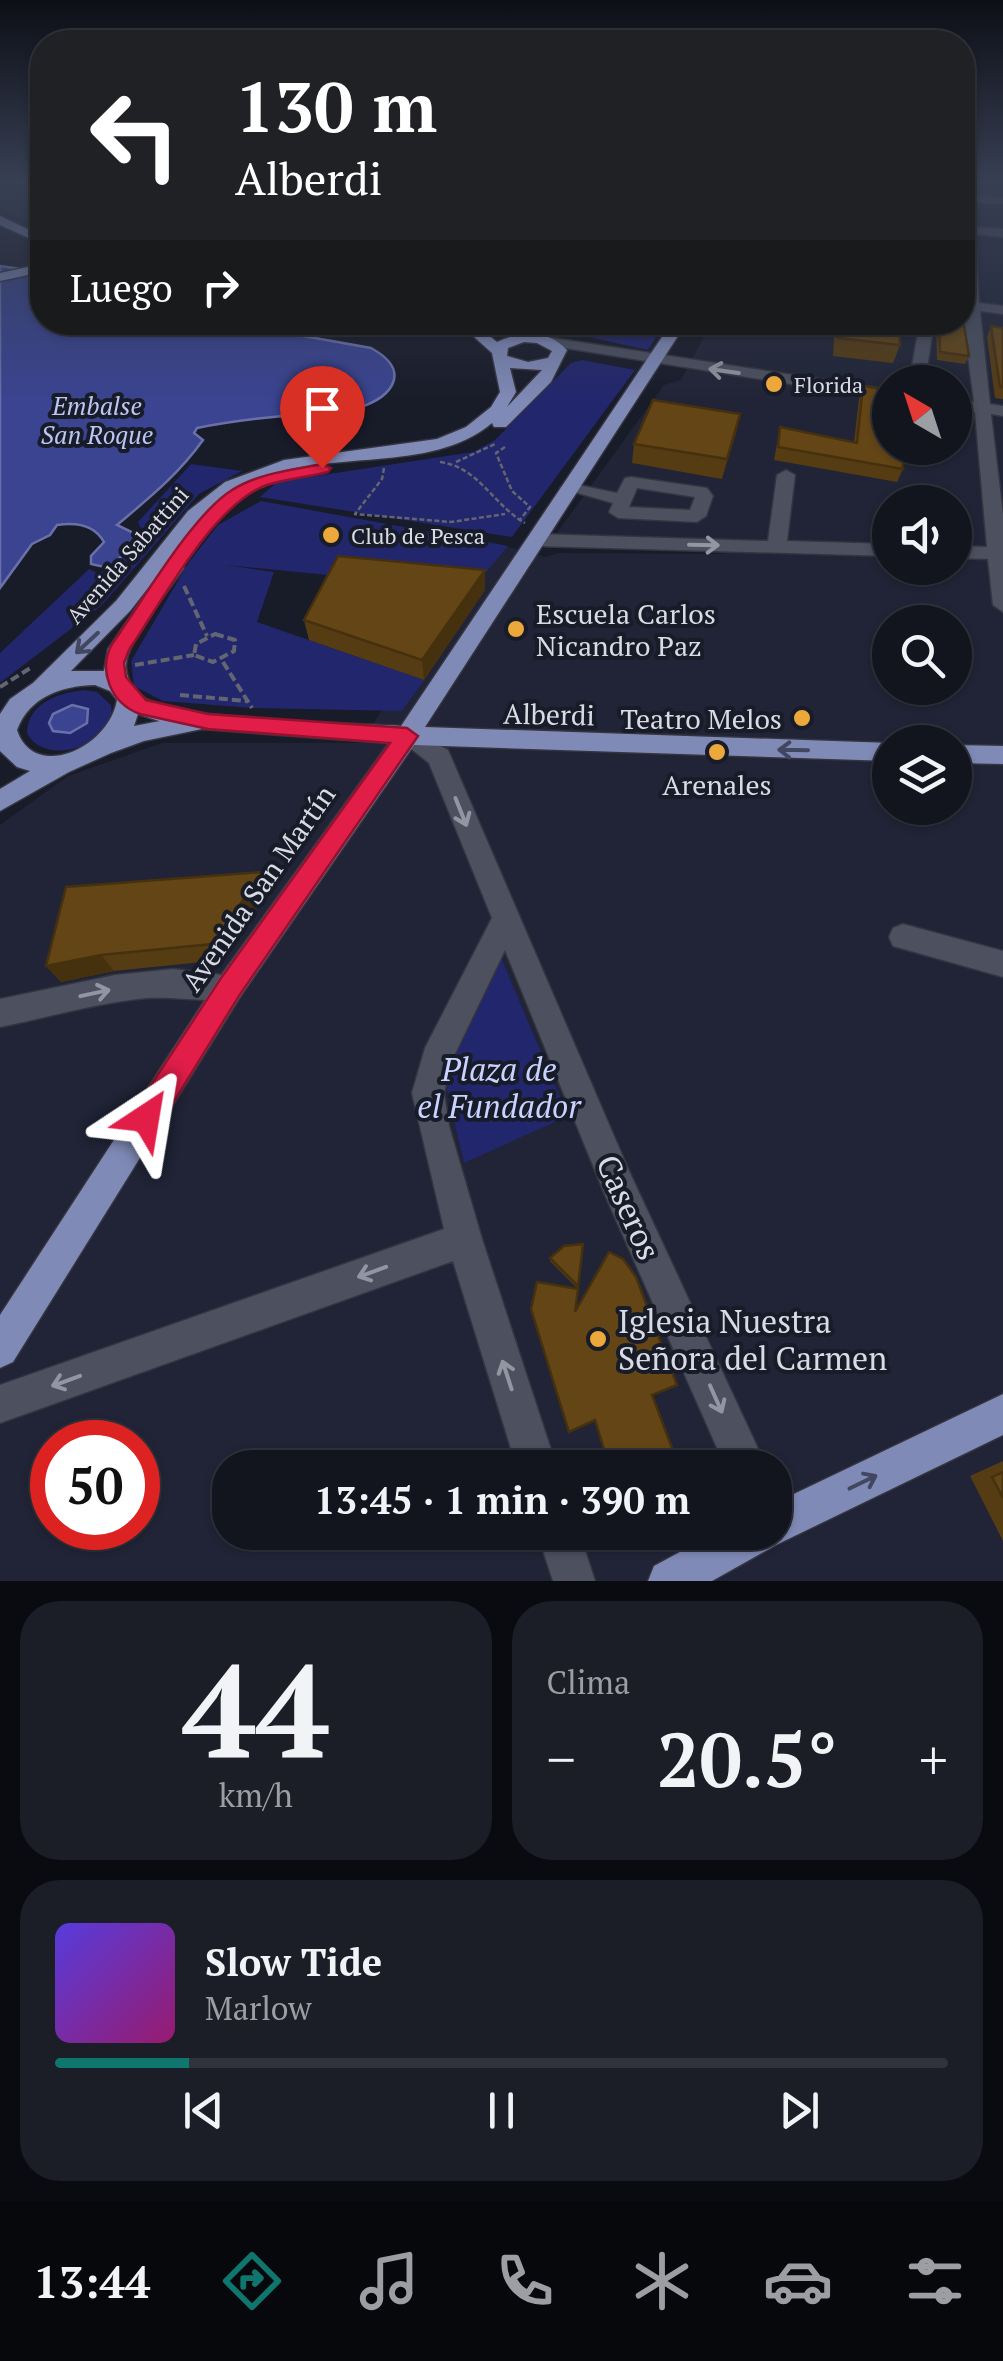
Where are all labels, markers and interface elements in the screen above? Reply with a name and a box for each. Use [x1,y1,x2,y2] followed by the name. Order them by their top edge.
[235,59,437,152] text: 130 m
[70,70,200,200] icon: left
[235,148,382,208] text: Alberdi
[193,260,248,315] icon: right
[70,263,173,313] text: Luego
[709,361,741,380] one-way arrow
[872,365,972,465] north arrow
[872,365,972,825] map controls
[280,366,365,469] pin
[794,370,863,399] place label: Florida
[763,373,785,395] marker: Florida
[295,381,350,436] icon: arrive
[41,389,153,451] water label: Embalse San Roque
[60,480,194,630] street label: Avenida Sabattini
[872,485,972,585] button: sound
[351,521,485,550] place label: Club de Pesca
[320,524,342,546] marker: Club de Pesca
[688,536,720,554] one-way arrow
[536,595,716,664] place label: Escuela Carlos Nicandro Paz
[872,605,972,705] button: search
[505,618,527,640] marker: Escuela Carlos Nicandro Paz
[75,632,100,655] one-way arrow
[503,695,595,733] street label: Alberdi
[620,700,782,737] place label: Teatro Melos
[791,707,813,729] marker: Teatro Melos
[872,725,972,825] button: layers
[777,740,809,759] one-way arrow
[706,741,728,763] marker: Arenales
[662,766,772,803] place label: Arenales
[173,777,343,998] street label: Avenida San Martín
[454,796,472,827] one-way arrow
[79,983,111,1002] one-way arrow
[417,1048,582,1127] park label: Plaza de el Fundador
[94,1066,198,1170] position arrow
[587,1148,671,1266] street label: Caseros
[358,1264,389,1282] one-way arrow
[618,1300,887,1379] place label: Iglesia Nuestra Señora del Carmen
[587,1328,609,1350] marker: Iglesia Nuestra Señora del Carmen
[497,1359,515,1391] one-way arrow
[51,1373,82,1391] one-way arrow
[707,1383,726,1413] one-way arrow
[30,1420,160,1550] speed limit sign: 50
[847,1472,877,1491] one-way arrow
[314,1475,690,1525] text: 13:45 · 1 min · 390 m
[182,1623,329,1795] text: 44
[547,1661,630,1703] text: Clima
[657,1709,837,1808] text: 20.5°
[547,1722,576,1795] text: −
[919,1722,948,1795] text: +
[219,1774,293,1816] text: km/h
[205,1937,382,1987] text: Slow Tide
[205,1987,311,2029] text: Marlow
[176,2083,231,2138] icon: previous
[474,2083,529,2138] icon: pause
[772,2083,827,2138] icon: next
[217,2246,287,2316] icon: directions
[354,2246,424,2316] icon: music
[490,2246,560,2316] icon: phone
[627,2246,697,2316] icon: climate
[763,2246,833,2316] icon: car
[900,2246,970,2316] icon: filters
[33,2251,150,2311] text: 13:44

